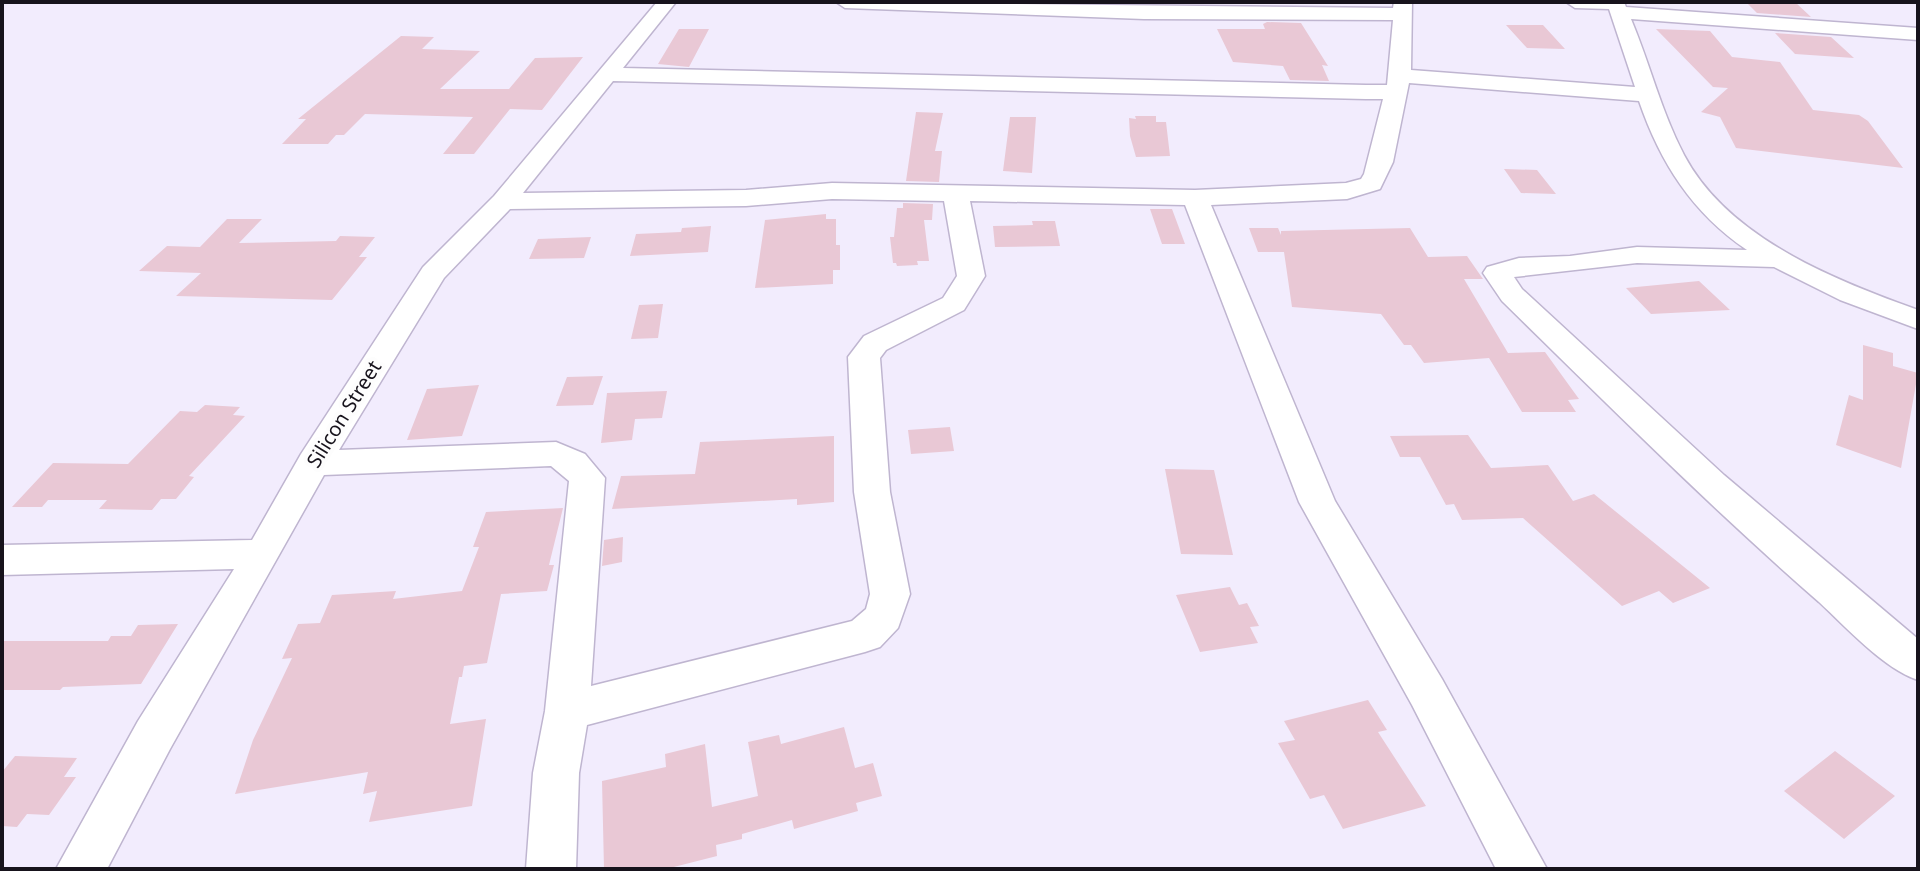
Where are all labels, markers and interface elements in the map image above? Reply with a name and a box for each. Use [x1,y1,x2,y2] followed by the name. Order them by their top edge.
[300,355,387,472] street label: Silicon Street

